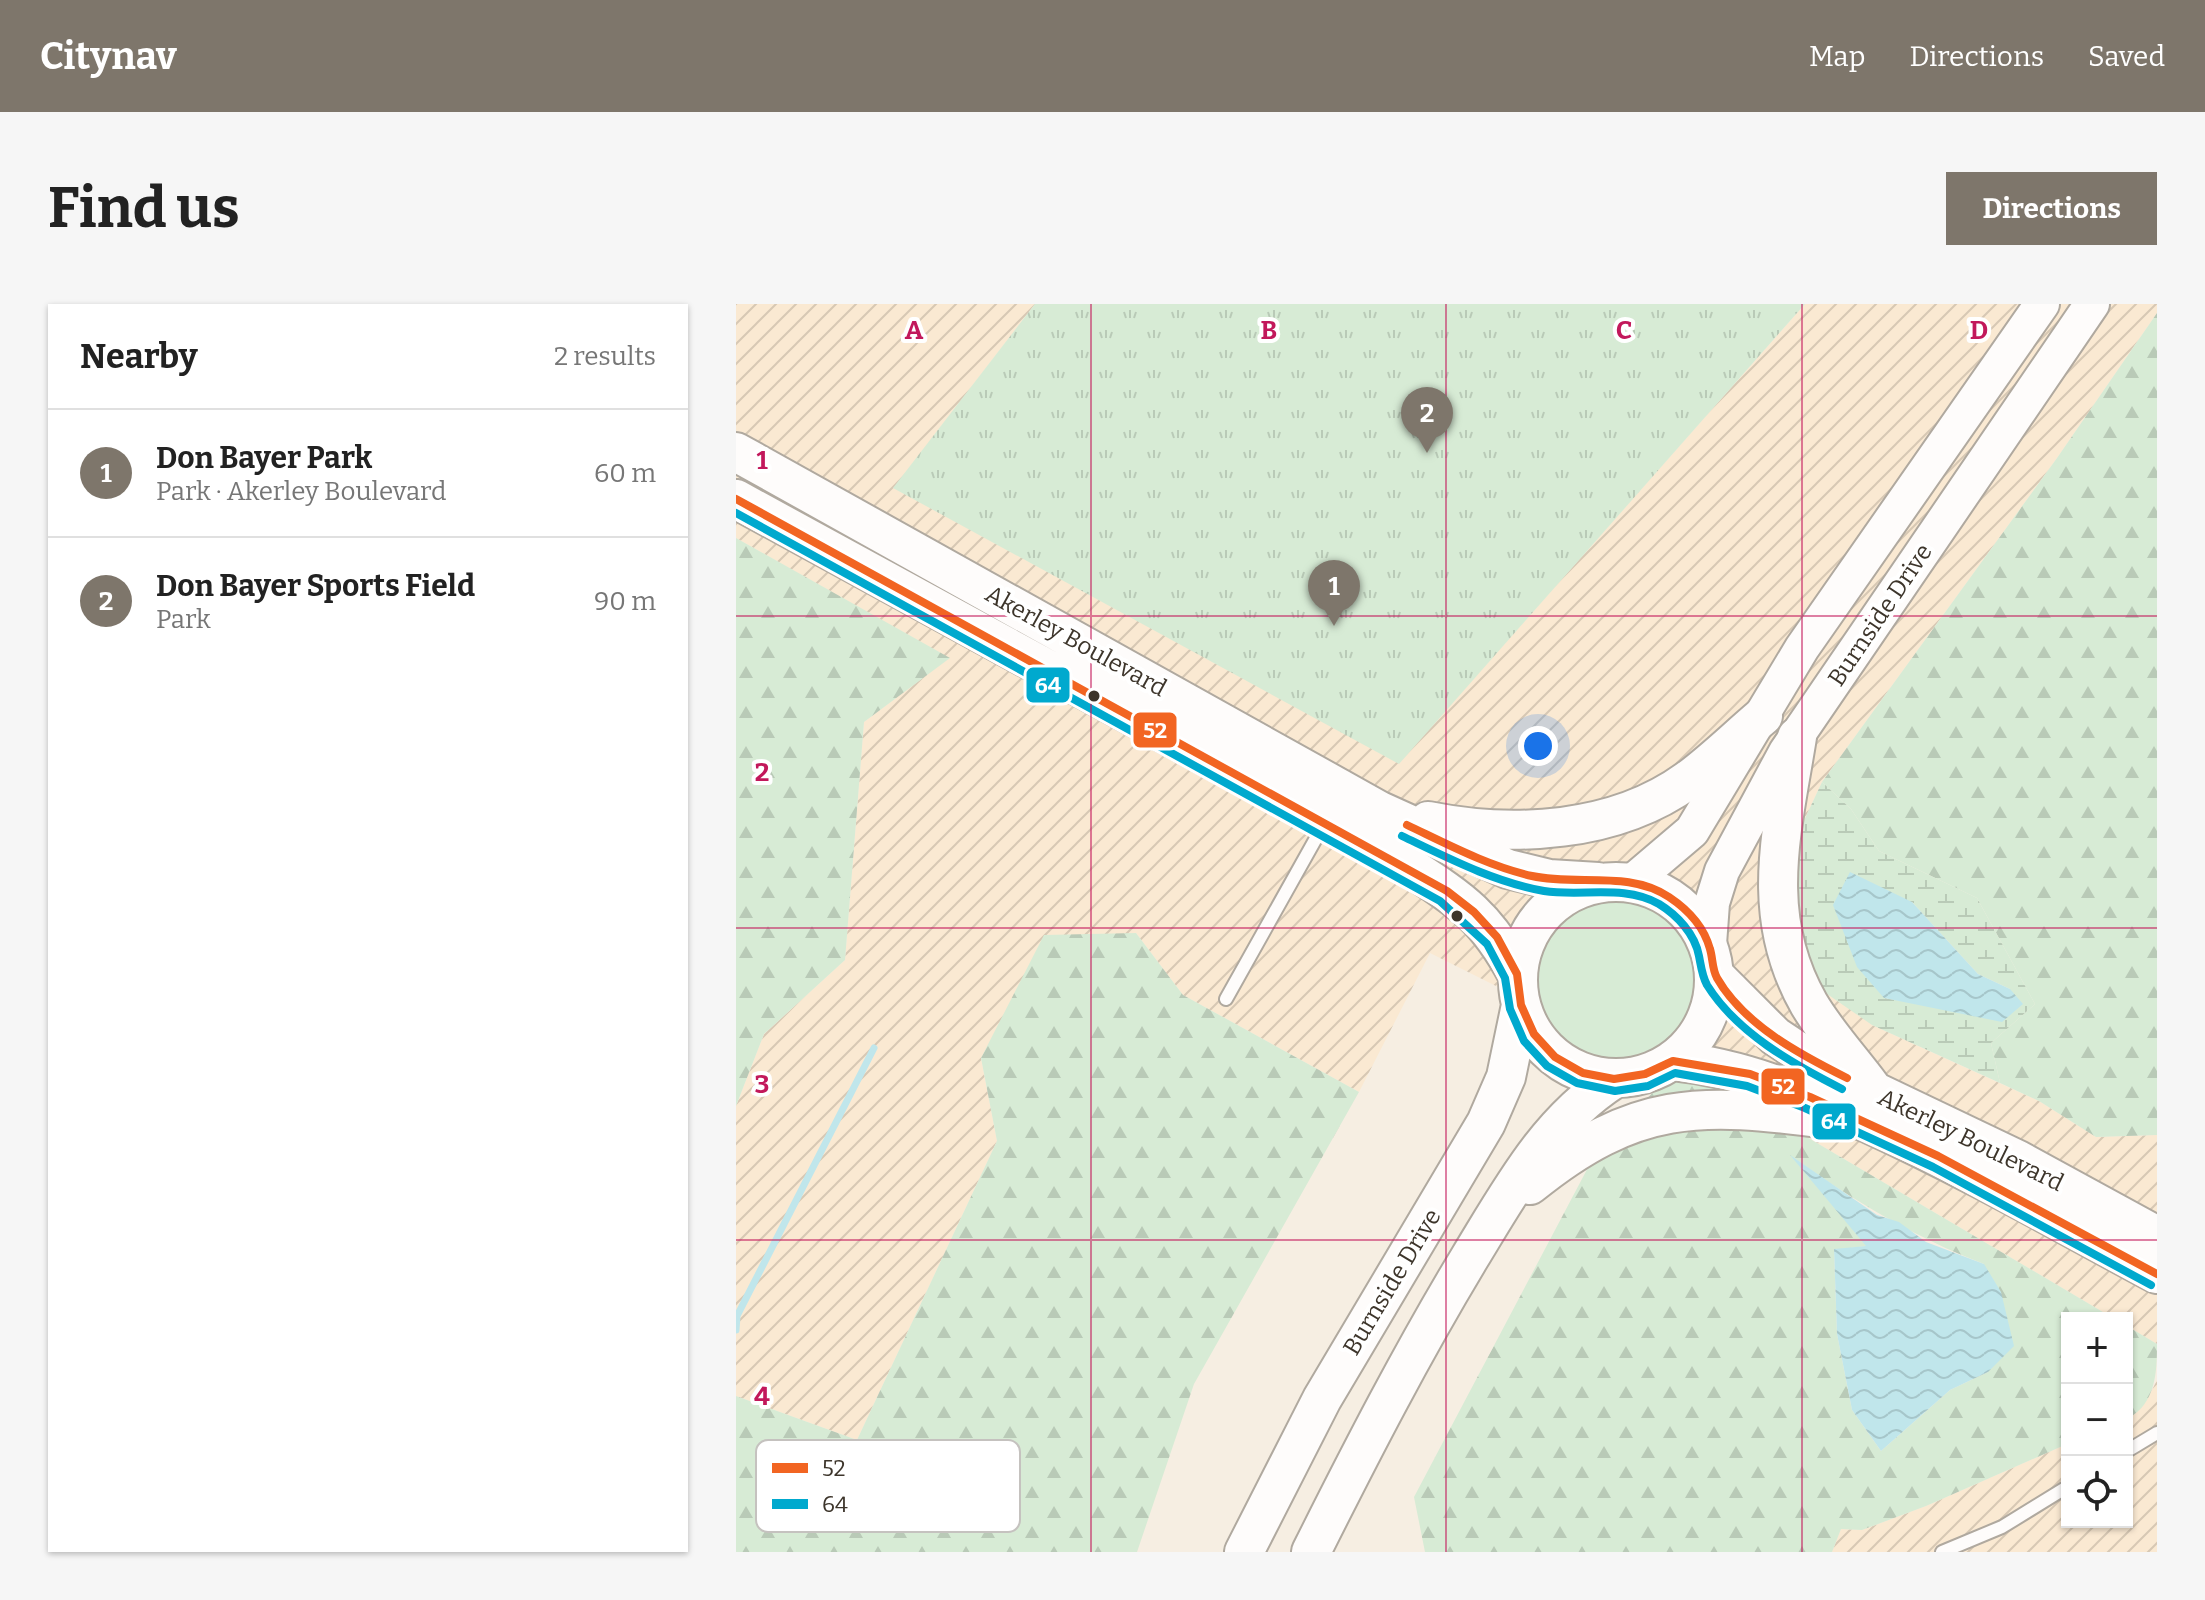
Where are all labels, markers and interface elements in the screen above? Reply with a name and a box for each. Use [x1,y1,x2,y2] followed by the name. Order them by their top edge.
[40,33,177,79] text: Citynav
[1809,40,1865,73] text: Map
[1909,40,2044,73] text: Directions
[2088,40,2165,73] text: Saved
[1946,172,2157,245] button: Directions
[48,175,240,242] text: Find us
[905,315,924,346] text: A
[1261,315,1277,346] text: B
[1616,315,1632,346] text: C
[1970,315,1988,346] text: D
[80,336,198,377] text: Nearby
[554,341,656,372] text: 2 results
[1401,387,1453,453] pin: 2
[156,440,372,476] text: Don Bayer Park
[756,445,768,476] text: 1
[100,458,112,489] text: 1
[594,458,656,489] text: 60 m
[156,476,446,507] text: Park · Akerley Boulevard
[1822,539,1938,691] street label: Burnside Drive
[1308,560,1360,626] pin: 1
[156,568,475,604] text: Don Bayer Sports Field
[981,580,1171,702] street label: Akerley Boulevard
[99,586,113,617] text: 2
[594,586,656,617] text: 90 m
[156,604,211,635] text: Park
[1025,666,1071,704] line badge: 64
[1035,672,1062,699] text: 64
[1086,688,1102,704] unlabelled marker
[1132,711,1178,749] line badge: 52
[1143,717,1167,744] text: 52
[1518,726,1558,766] your location
[755,757,769,788] text: 2
[1449,908,1465,924] unlabelled marker
[1760,1067,1806,1106] line badge: 52
[755,1069,769,1100] text: 3
[1771,1073,1795,1100] text: 52
[1874,1083,2068,1197] street label: Akerley Boulevard
[1811,1102,1857,1141] line badge: 64
[1821,1108,1848,1135] text: 64
[1337,1204,1447,1360] street label: Burnside Drive
[2061,1312,2133,1528] map controls
[2061,1312,2133,1384] button: +
[754,1381,770,1412] text: 4
[2061,1384,2133,1456] button: −
[756,1440,1020,1532] legend
[822,1455,845,1482] text: 52
[2061,1456,2133,1528] button: locate
[822,1491,848,1518] text: 64

